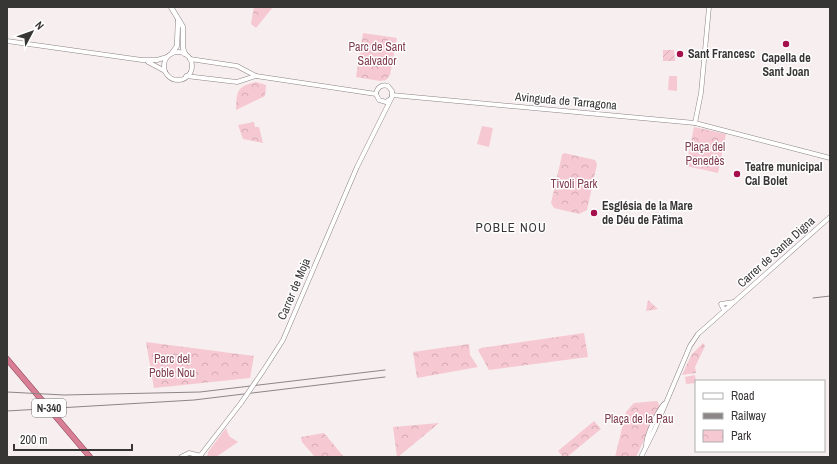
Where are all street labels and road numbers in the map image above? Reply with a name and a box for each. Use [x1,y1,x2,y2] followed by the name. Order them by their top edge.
[513,88,618,113] street label: Avinguda de Tarragona
[734,213,819,291] street label: Carrer de Santa Digna
[274,255,314,322] street label: Carrer de Moja
[32,399,66,417] road number: N-340

